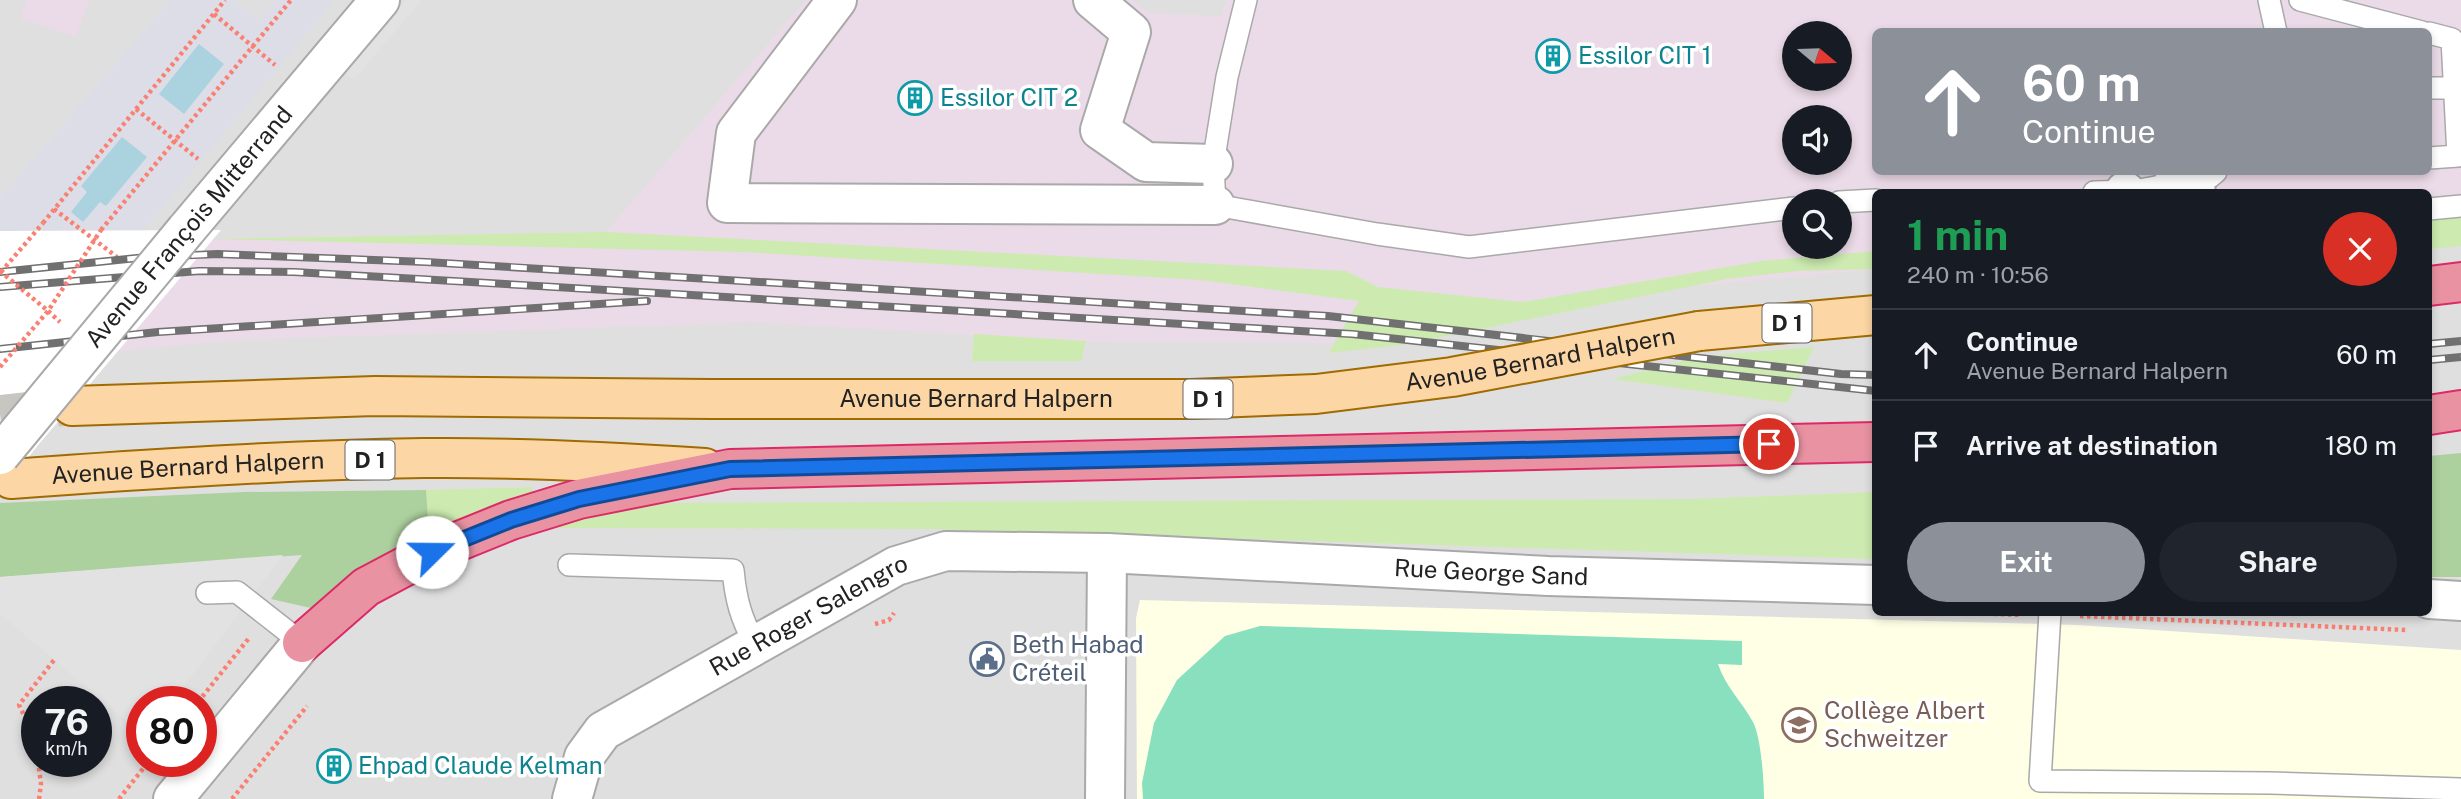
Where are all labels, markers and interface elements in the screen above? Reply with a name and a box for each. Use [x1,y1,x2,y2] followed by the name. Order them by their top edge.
[1782,21,1852,91] north arrow
[1782,21,1852,259] map controls
[1534,37,1572,75] building icon: Essilor CIT 1
[1578,41,1712,69] place label: Essilor CIT 1
[2022,54,2141,112] text: 60 m
[1907,56,1998,147] icon: ahead
[896,79,934,117] building icon: Essilor CIT 2
[940,83,1078,111] place label: Essilor CIT 2
[79,100,298,353] street label: Avenue François Mitterrand
[1782,105,1852,175] button: sound
[2022,113,2156,150] text: Continue
[1782,189,1852,259] button: search
[1907,210,2008,259] text: 1 min
[2323,212,2397,286] button: close
[1907,261,2049,288] text: 240 m · 10:56
[1762,304,1812,342] road number: D 1
[1403,321,1677,396] street label: Avenue Bernard Halpern
[1966,326,2078,357] text: Continue
[1907,336,1945,374] icon: ahead
[2336,339,2397,370] text: 60 m
[1966,357,2228,384] text: Avenue Bernard Halpern
[1184,380,1232,418] road number: D 1
[839,384,1113,412] street label: Avenue Bernard Halpern
[1739,414,1799,474] pin
[1750,425,1788,463] icon: arrive
[1907,427,1945,465] icon: arrive
[1966,430,2218,461] text: Arrive at destination
[2325,430,2397,461] text: 180 m
[346,440,394,480] road number: D 1
[50,446,325,489] street label: Avenue Bernard Halpern
[395,515,469,589] position arrow
[1907,522,2145,602] button: Exit
[2159,522,2397,602] button: Share
[704,548,911,681] street label: Rue Roger Salengro
[1393,553,1589,590] street label: Rue George Sand
[1012,630,1144,686] place label: Beth Habad Créteil
[968,640,1006,678] public building icon: Beth Habad Créteil
[126,686,217,777] speed limit sign: 80
[1824,696,1985,752] place label: Collège Albert Schweitzer
[44,702,89,743] text: 76
[1780,706,1818,744] school or university icon: Collège Albert Schweitzer
[45,738,88,759] text: km/h
[315,747,353,785] building icon: Ehpad Claude Kelman
[358,751,603,779] place label: Ehpad Claude Kelman

